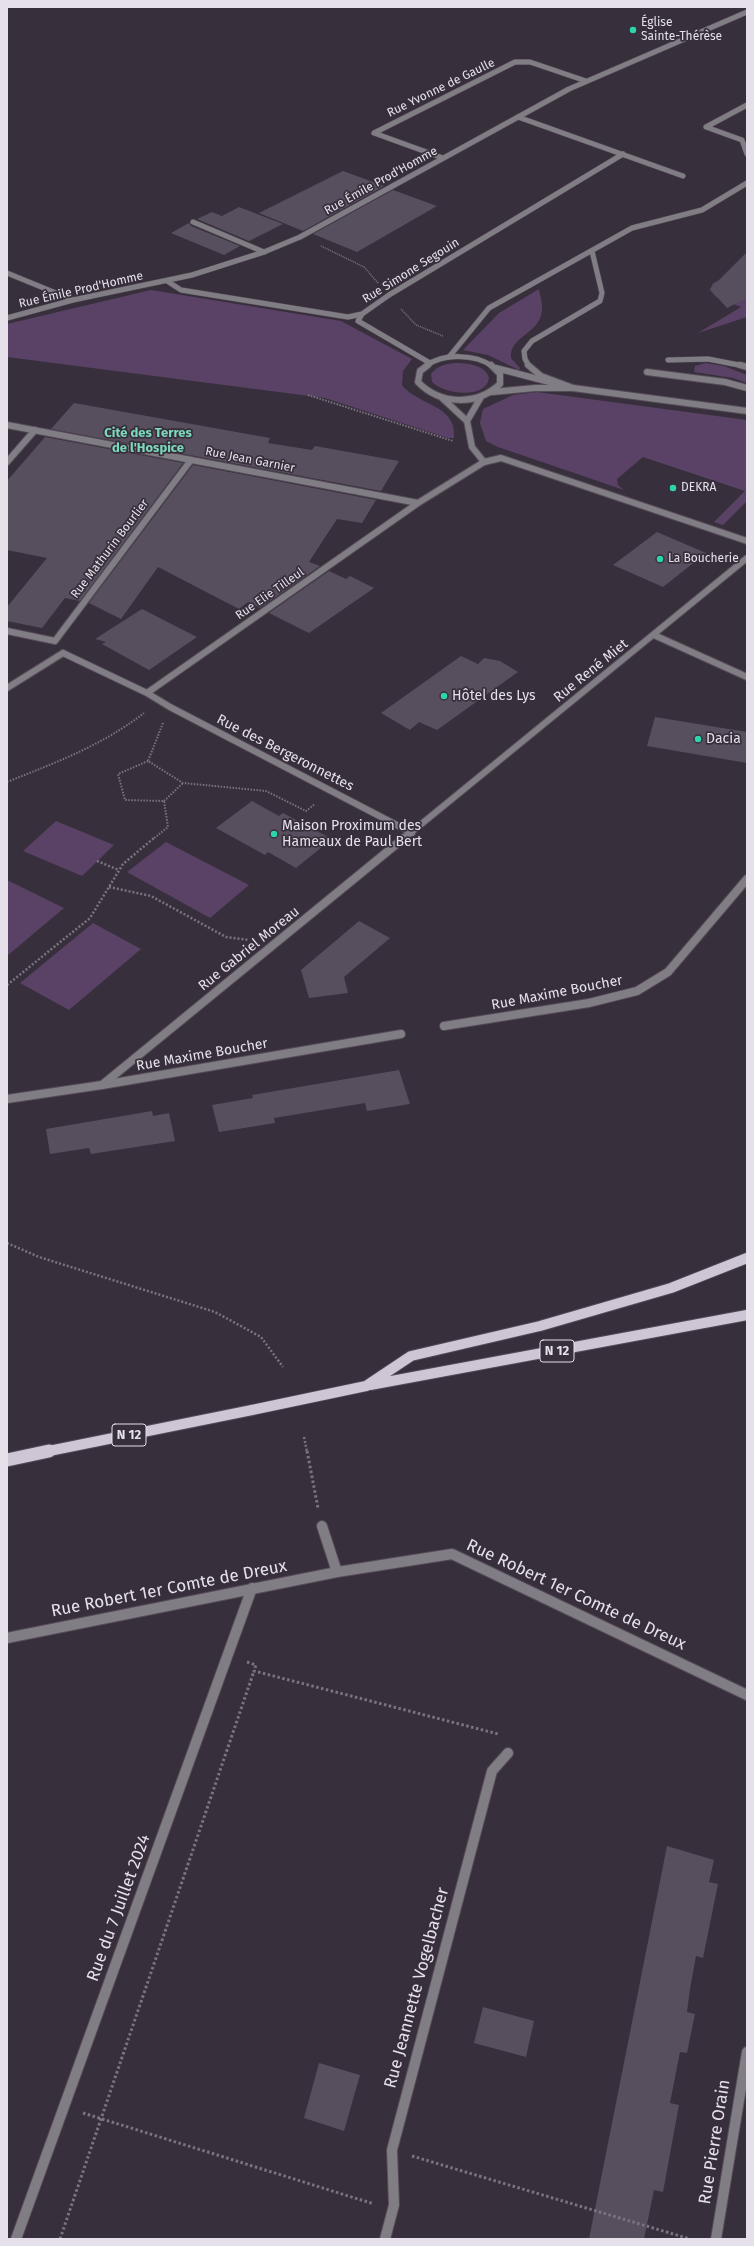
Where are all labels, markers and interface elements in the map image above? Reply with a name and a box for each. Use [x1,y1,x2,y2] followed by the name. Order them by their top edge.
[641,16,722,44] place label: Église Sainte-Thérèse
[628,25,638,35] marker: Église Sainte-Thérèse
[385,56,497,120] street label: Rue Yvonne de Gaulle
[322,144,440,218] street label: Rue Émile Prod'Homme
[360,235,462,307] street label: Rue Simone Segouin
[17,269,145,311] street label: Rue Émile Prod'Homme
[104,425,192,456] district label: Cité des Terres de l'Hospice
[204,444,296,476] street label: Rue Jean Garnier
[681,481,716,495] place label: DEKRA
[668,483,678,493] marker: DEKRA
[68,497,152,601] street label: Rue Mathurin Bourlier
[668,552,739,566] place label: La Boucherie
[655,554,665,564] marker: La Boucherie
[233,565,307,623] street label: Rue Elie Tilleul
[550,636,632,706] street label: Rue René Miet
[452,688,536,704] place label: Hôtel des Lys
[439,691,449,701] marker: Hôtel des Lys
[214,711,356,795] street label: Rue des Bergeronnettes
[706,731,741,747] place label: Dacia
[693,734,703,744] marker: Dacia
[282,818,422,850] place label: Maison Proximum des Hameaux de Paul Bert
[269,829,279,839] marker: Maison Proximum des Hameaux de Paul Bert
[195,903,303,995] street label: Rue Gabriel Moreau
[490,972,624,1014] street label: Rue Maxime Boucher
[135,1035,269,1075] street label: Rue Maxime Boucher
[540,1340,574,1362] road number: N 12
[112,1424,146,1446] road number: N 12
[463,1535,689,1655] street label: Rue Robert 1er Comte de Dreux
[49,1556,289,1622] street label: Rue Robert 1er Comte de Dreux
[83,1832,155,1984] street label: Rue du 7 Juillet 2024
[380,1885,454,2091] street label: Rue Jeannette Vogelbacher
[695,2078,735,2206] street label: Rue Pierre Orain

